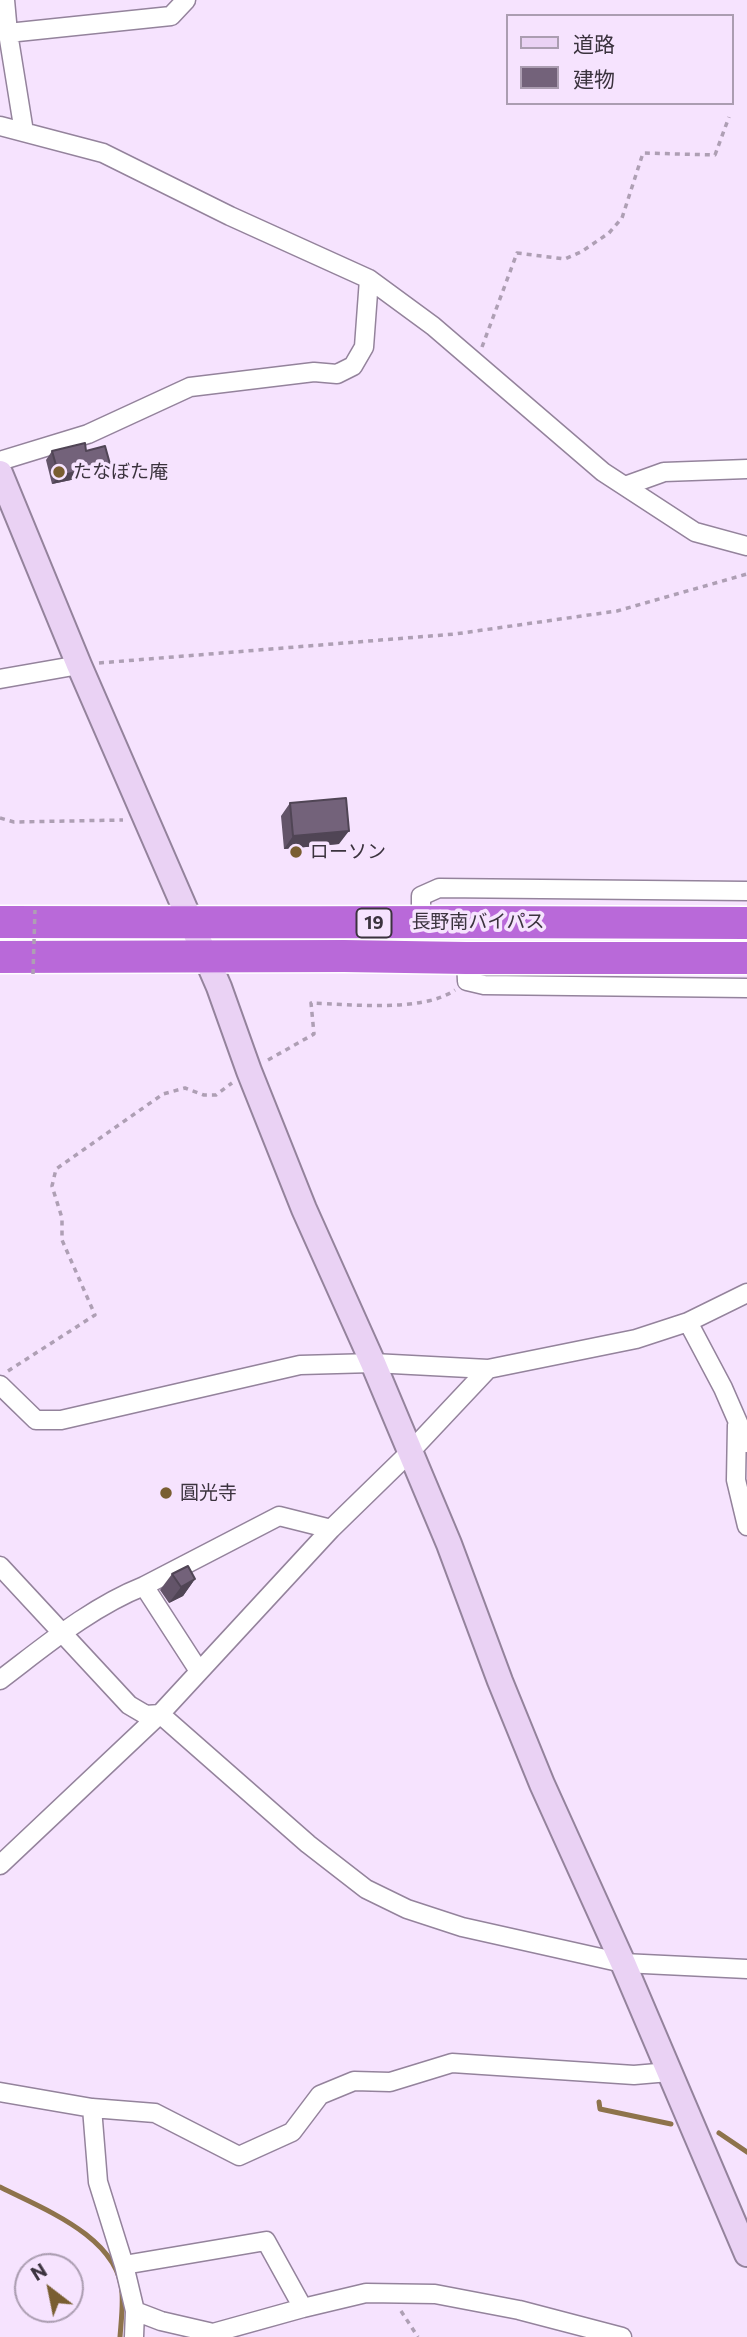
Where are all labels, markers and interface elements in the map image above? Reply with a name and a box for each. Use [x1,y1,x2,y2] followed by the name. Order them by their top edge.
[505,14,733,105] legend
[573,31,615,56] text: 道路
[573,66,615,91] text: 建物
[73,461,168,483] place label: たなぼた庵
[51,464,67,480] marker: たなぼた庵
[310,841,386,863] place label: ローソン
[288,844,304,860] marker: ローソン
[356,908,392,938] road number: 19
[412,911,544,933] street label: 長野南バイパス
[180,1482,237,1504] place label: 圓光寺
[158,1485,174,1501] marker: 圓光寺
[14,2253,84,2323] north arrow
[27,2258,51,2285] text: N

